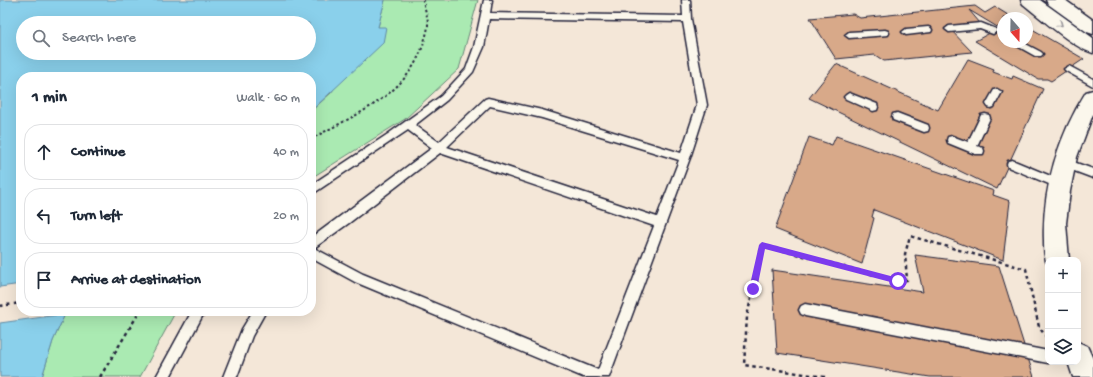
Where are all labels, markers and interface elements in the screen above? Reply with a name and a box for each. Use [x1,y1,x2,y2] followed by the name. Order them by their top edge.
[997,12,1033,48] north arrow
[16,16,316,60] search box
[1056,19,1063,27] one-way arrow
[30,27,52,49] icon: search
[62,29,136,47] text: Search here
[32,88,67,108] text: 1 min
[237,91,300,106] text: Walk · 60 m
[33,141,55,163] icon: ahead
[71,143,125,161] text: Continue
[273,145,299,160] text: 40 m
[33,205,55,227] icon: left
[71,207,122,225] text: Turn left
[273,209,299,224] text: 20 m
[1045,257,1081,365] map controls
[1045,257,1081,293] button: +
[33,269,55,291] icon: arrive
[71,271,201,289] text: Arrive at destination
[889,272,907,290] route start
[744,280,762,298] route end
[1045,293,1081,329] button: −
[1045,329,1081,365] button: layers

